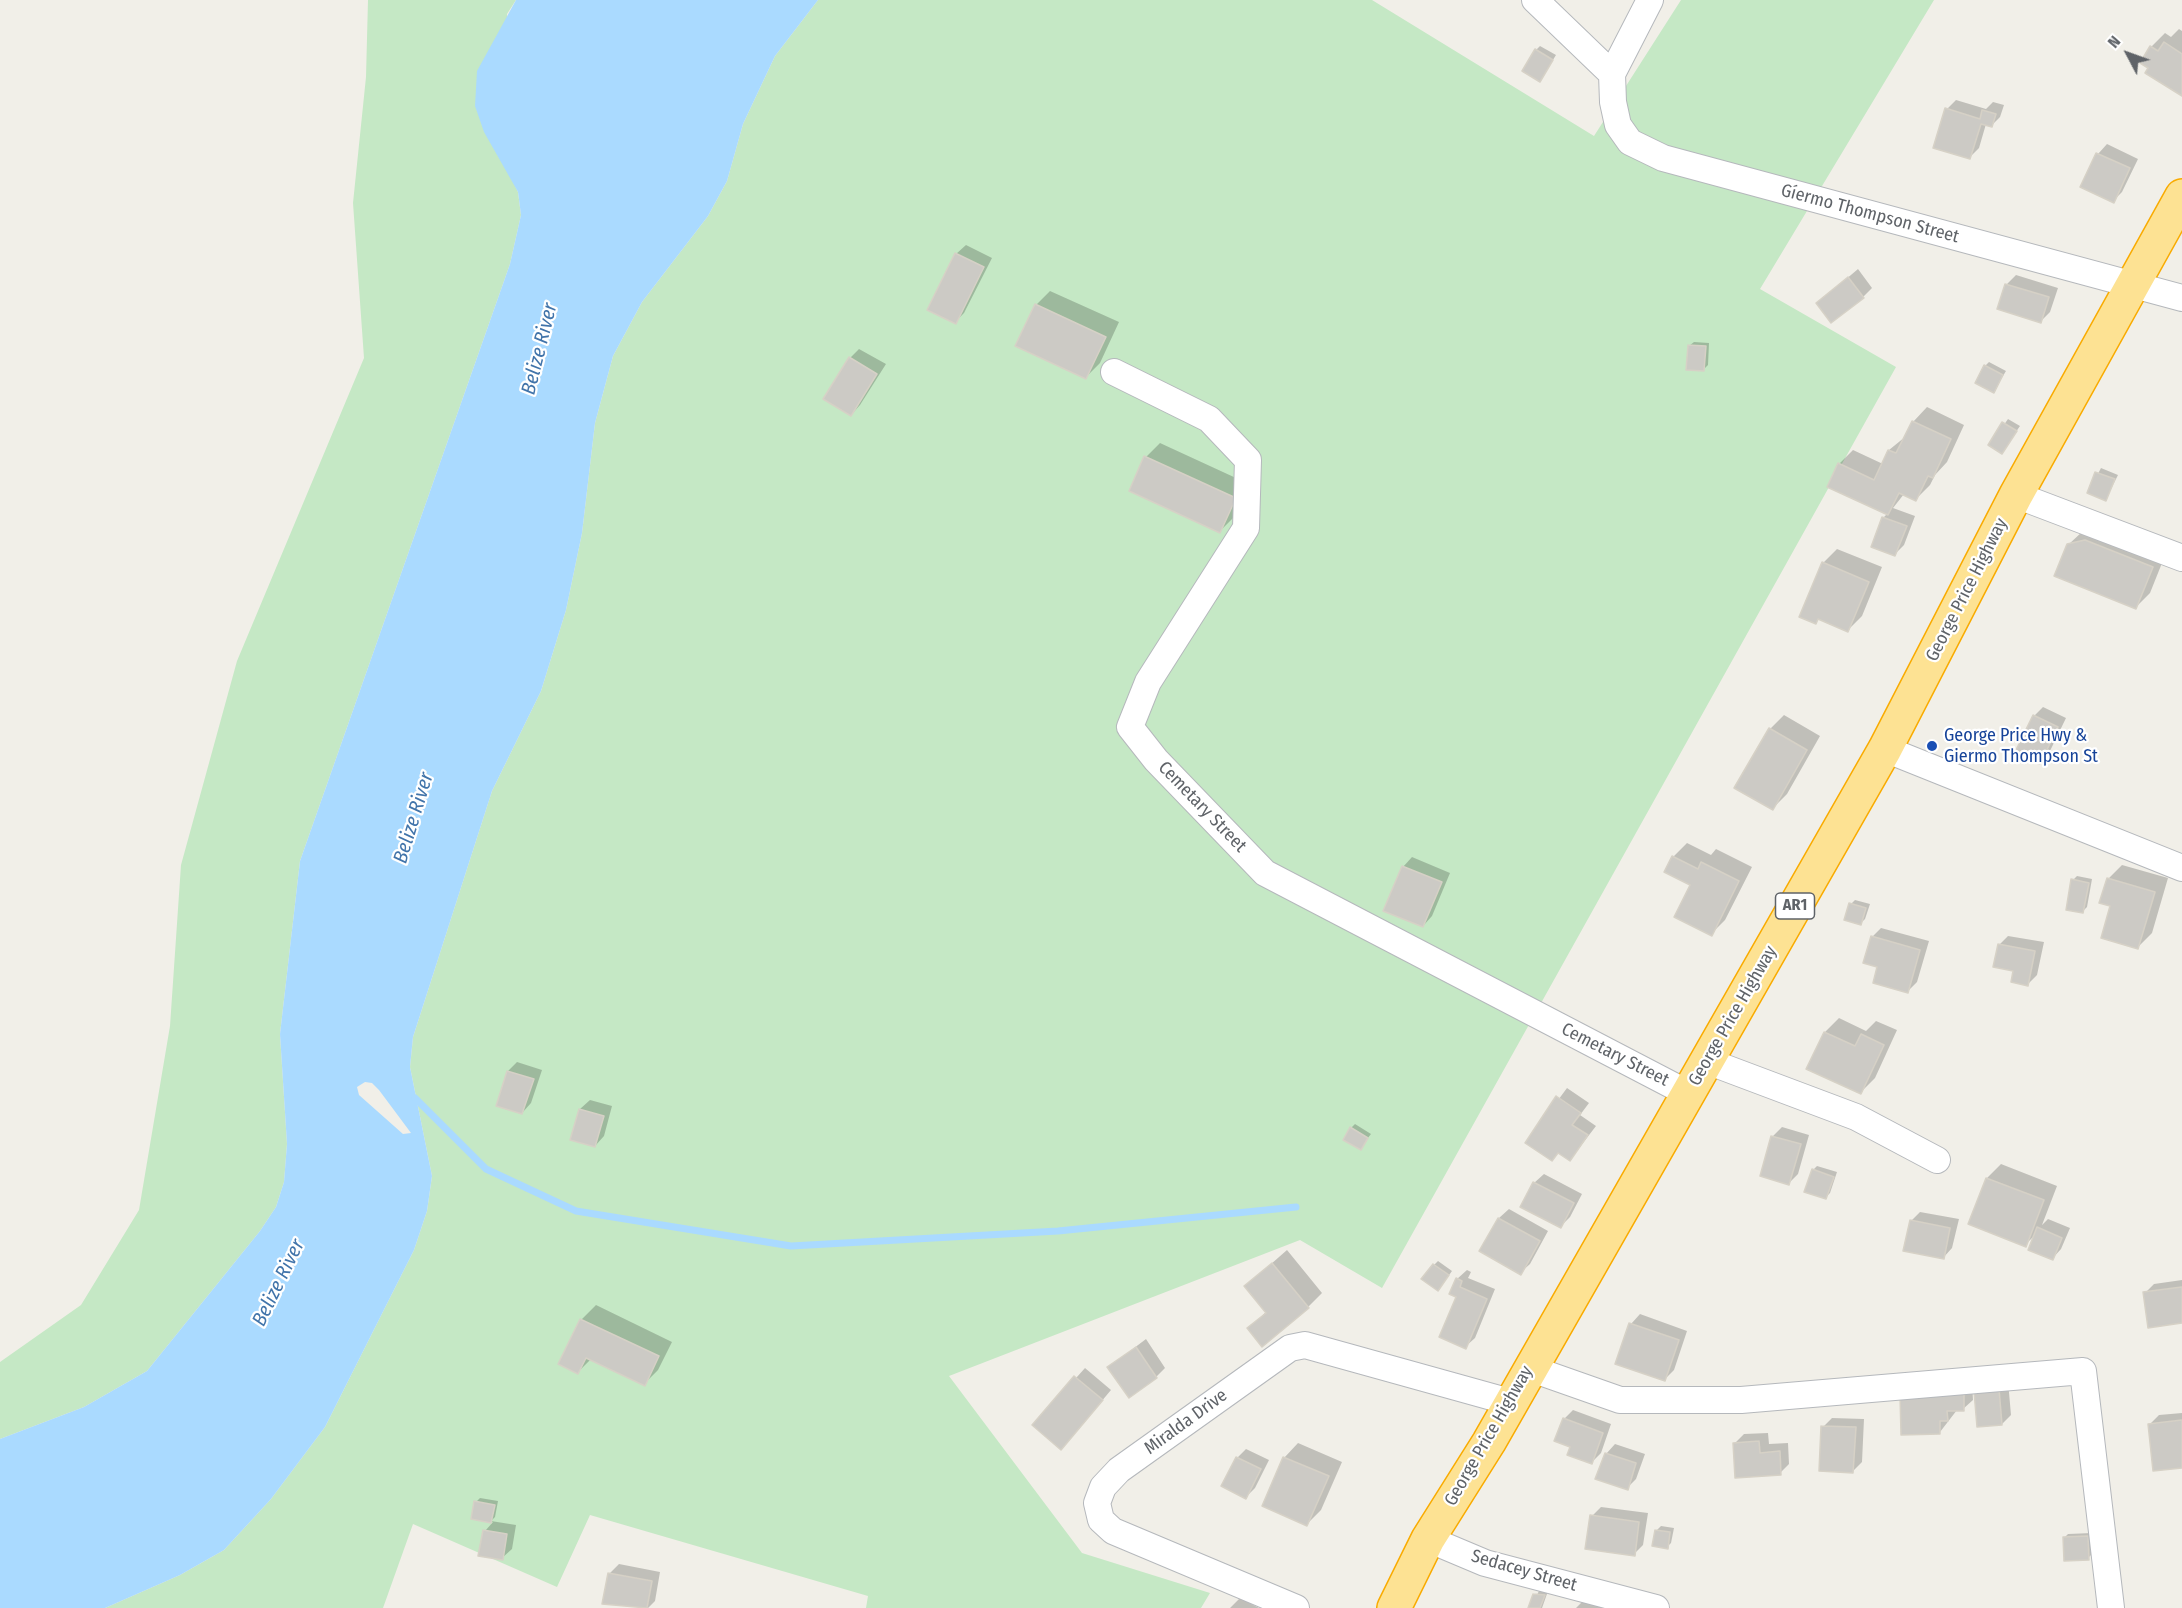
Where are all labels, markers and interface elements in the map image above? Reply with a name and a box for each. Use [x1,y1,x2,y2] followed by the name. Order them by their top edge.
[2098,24,2158,84] north arrow
[2104,32,2124,52] text: N
[1779,180,1961,248] street label: Gíermo Thompson Street
[517,301,563,397] water label: Belize River
[1922,515,2012,665] street label: George Price Highway
[1944,725,2098,768] place label: George Price Hwy & Giermo Thompson St
[1925,739,1939,753] marker: George Price Hwy & Giermo Thompson St
[1153,757,1251,857] street label: Cemetary Street
[389,770,439,866] water label: Belize River
[1776,893,1814,919] road number: AR1
[1684,942,1782,1090] street label: George Price Highway
[1558,1019,1672,1091] street label: Cemetary Street
[248,1236,310,1330] water label: Belize River
[1440,1362,1538,1510] street label: George Price Highway
[1140,1385,1232,1459] street label: Miralda Drive
[1469,1546,1579,1596] street label: Sedacey Street

